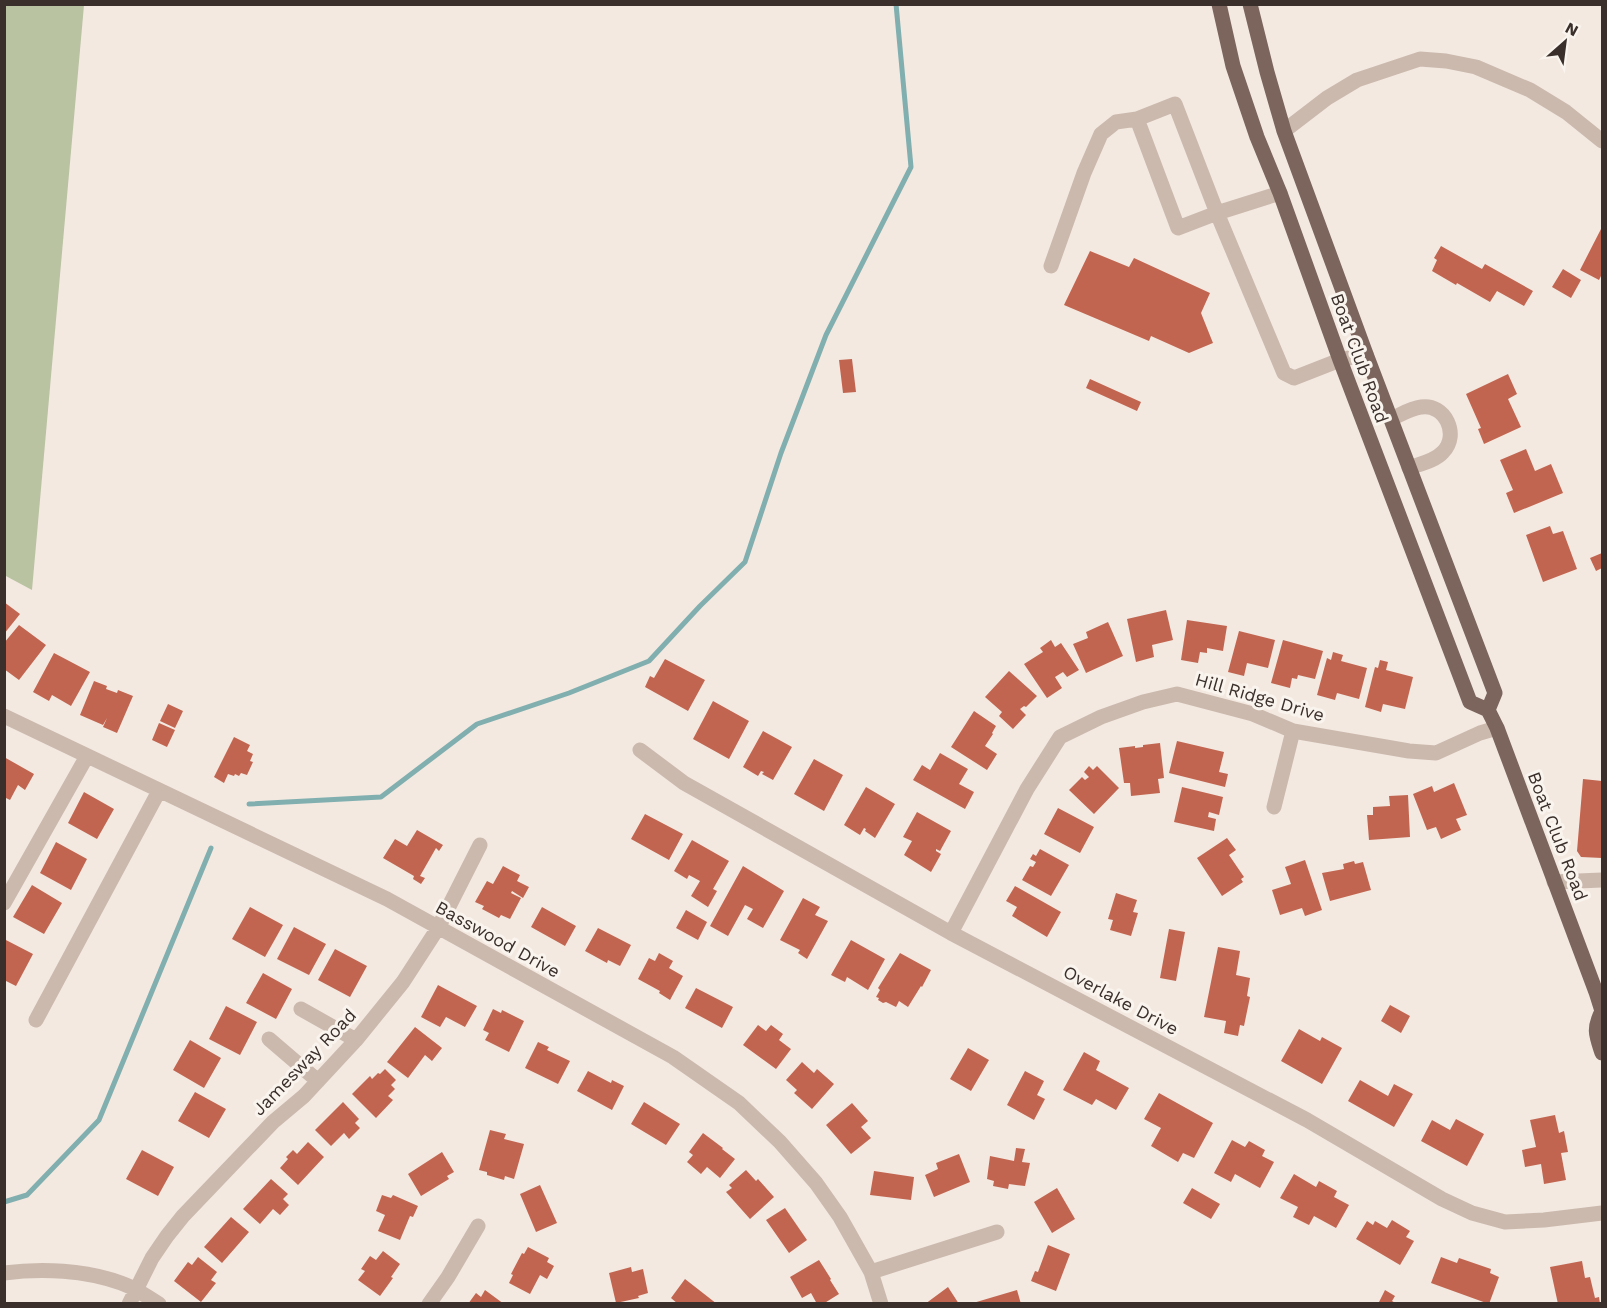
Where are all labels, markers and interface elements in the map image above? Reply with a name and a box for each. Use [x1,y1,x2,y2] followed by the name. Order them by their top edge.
[1535,12,1595,72] north arrow
[1562,18,1582,40] text: N
[1327,290,1393,426] street label: Boat Club Road
[1193,669,1327,725] street label: Hill Ridge Drive
[1524,769,1592,903] street label: Boat Club Road
[432,896,564,982] street label: Basswood Drive
[1060,961,1182,1039] street label: Overlake Drive
[248,1004,360,1120] street label: Jamesway Road

